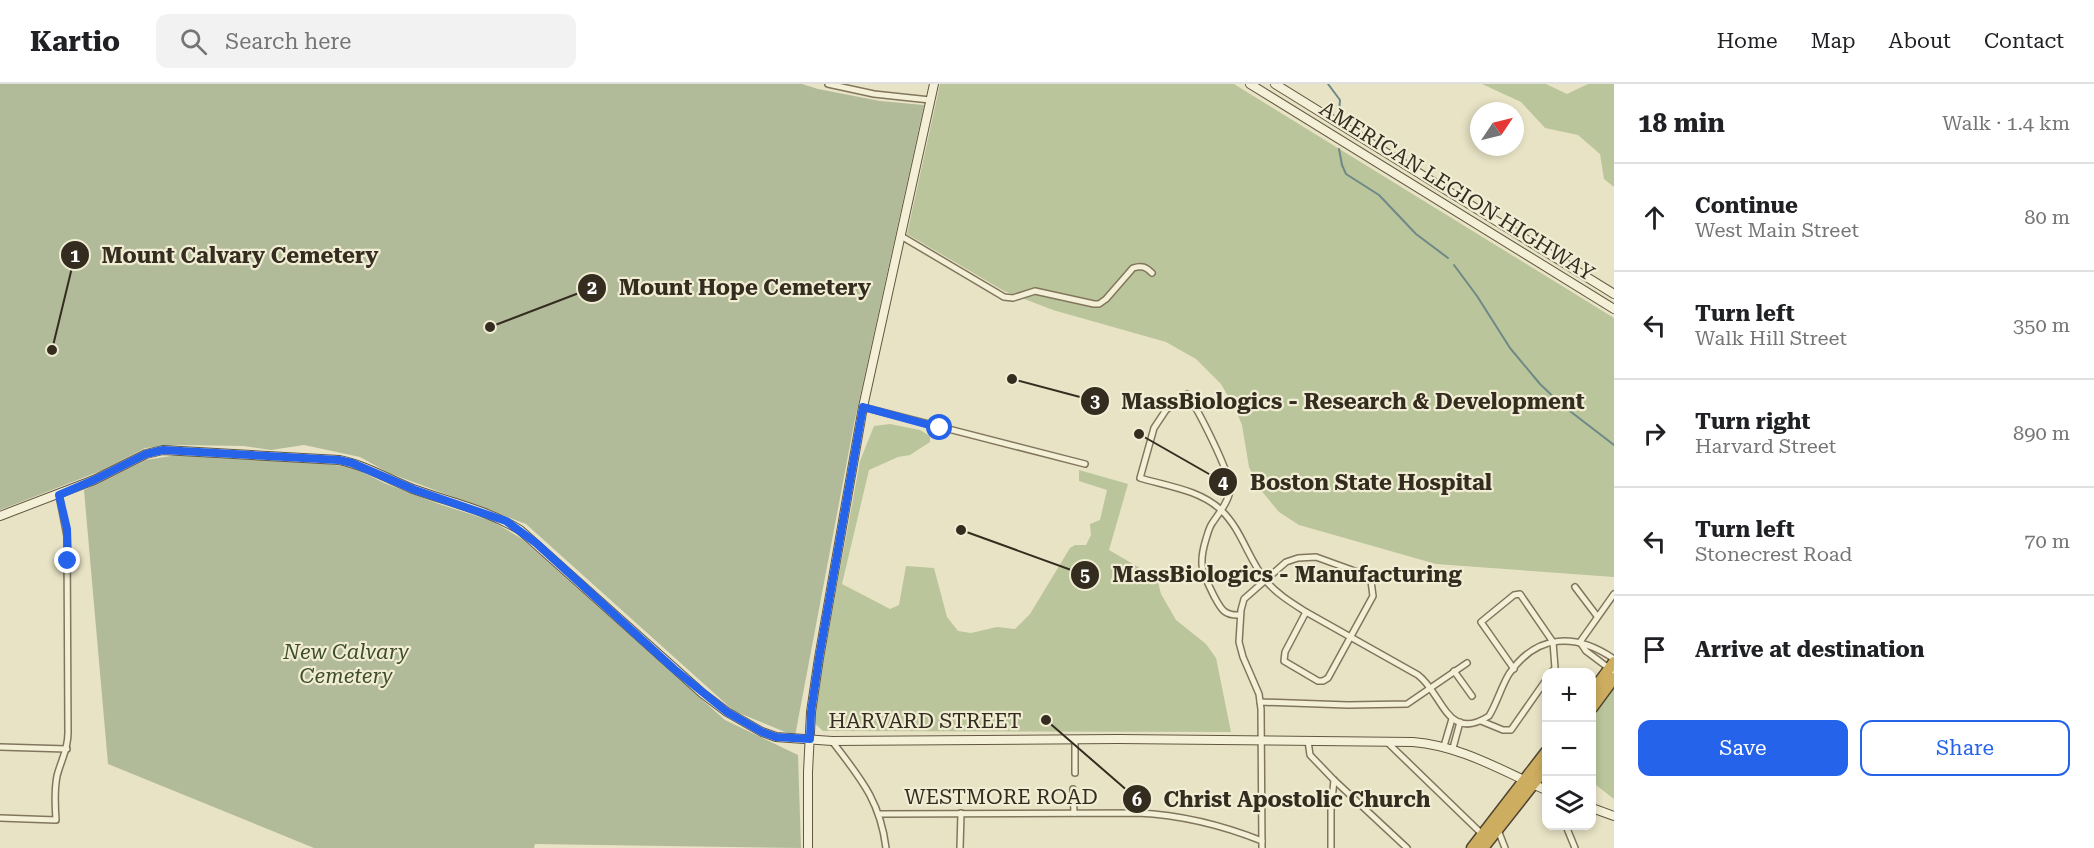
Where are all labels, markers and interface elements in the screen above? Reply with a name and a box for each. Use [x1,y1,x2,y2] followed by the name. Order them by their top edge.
[156,14,576,68] search box
[30,25,120,58] text: Kartio
[177,25,210,58] icon: search
[225,29,351,54] text: Search here
[1717,29,1778,53] text: Home
[1811,29,1856,53] text: Map
[1889,29,1951,53] text: About
[1984,29,2064,53] text: Contact
[1315,96,1599,286] street label: AMERICAN LEGION HIGHWAY
[1470,102,1524,156] north arrow
[1638,108,1725,138] text: 18 min
[1942,111,2070,135] text: Walk · 1.4 km
[1695,193,1798,218] text: Continue
[1638,201,1671,234] icon: ahead
[2024,205,2070,229] text: 80 m
[1695,218,1859,242] text: West Main Street
[60,235,391,275] callout: Mount Calvary Cemetery
[102,243,379,268] text: Mount Calvary Cemetery
[70,245,80,266] text: 1
[577,268,883,308] callout: Mount Hope Cemetery
[619,275,872,300] text: Mount Hope Cemetery
[587,277,597,298] text: 2
[1695,301,1795,326] text: Turn left
[1638,309,1671,342] icon: left
[2013,313,2070,337] text: 350 m
[1695,326,1847,350] text: Walk Hill Street
[1080,381,1597,421] callout: MassBiologics - Research & Development
[1121,389,1585,414] text: MassBiologics - Research & Development
[1090,390,1100,411] text: 3
[1695,409,1810,434] text: Turn right
[926,414,952,440] route start
[1638,417,1671,450] icon: right
[2013,421,2070,445] text: 890 m
[1695,434,1836,458] text: Harvard Street
[1208,462,1505,502] callout: Boston State Hospital
[1250,470,1492,495] text: Boston State Hospital
[1218,472,1228,493] text: 4
[1695,517,1795,542] text: Turn left
[1638,525,1671,558] icon: left
[2024,529,2070,553] text: 70 m
[1695,542,1852,566] text: Stonecrest Road
[54,547,80,573] route end
[1070,555,1473,595] callout: MassBiologics - Manufacturing
[1112,562,1462,587] text: MassBiologics - Manufacturing
[1080,564,1090,585] text: 5
[1638,633,1671,666] icon: arrive
[1695,637,1924,662] text: Arrive at destination
[282,640,409,688] park label: New Calvary Cemetery
[1542,668,1596,830] map controls
[1542,668,1596,722] button: +
[829,709,1021,733] street label: HARVARD STREET
[1638,720,1848,776] button: Save
[1860,720,2070,776] button: Share
[1542,722,1596,776] button: −
[1542,776,1596,830] button: layers
[1122,779,1443,819] callout: Christ Apostolic Church
[904,785,1098,809] street label: WESTMORE ROAD
[1163,787,1431,812] text: Christ Apostolic Church
[1132,789,1142,810] text: 6

